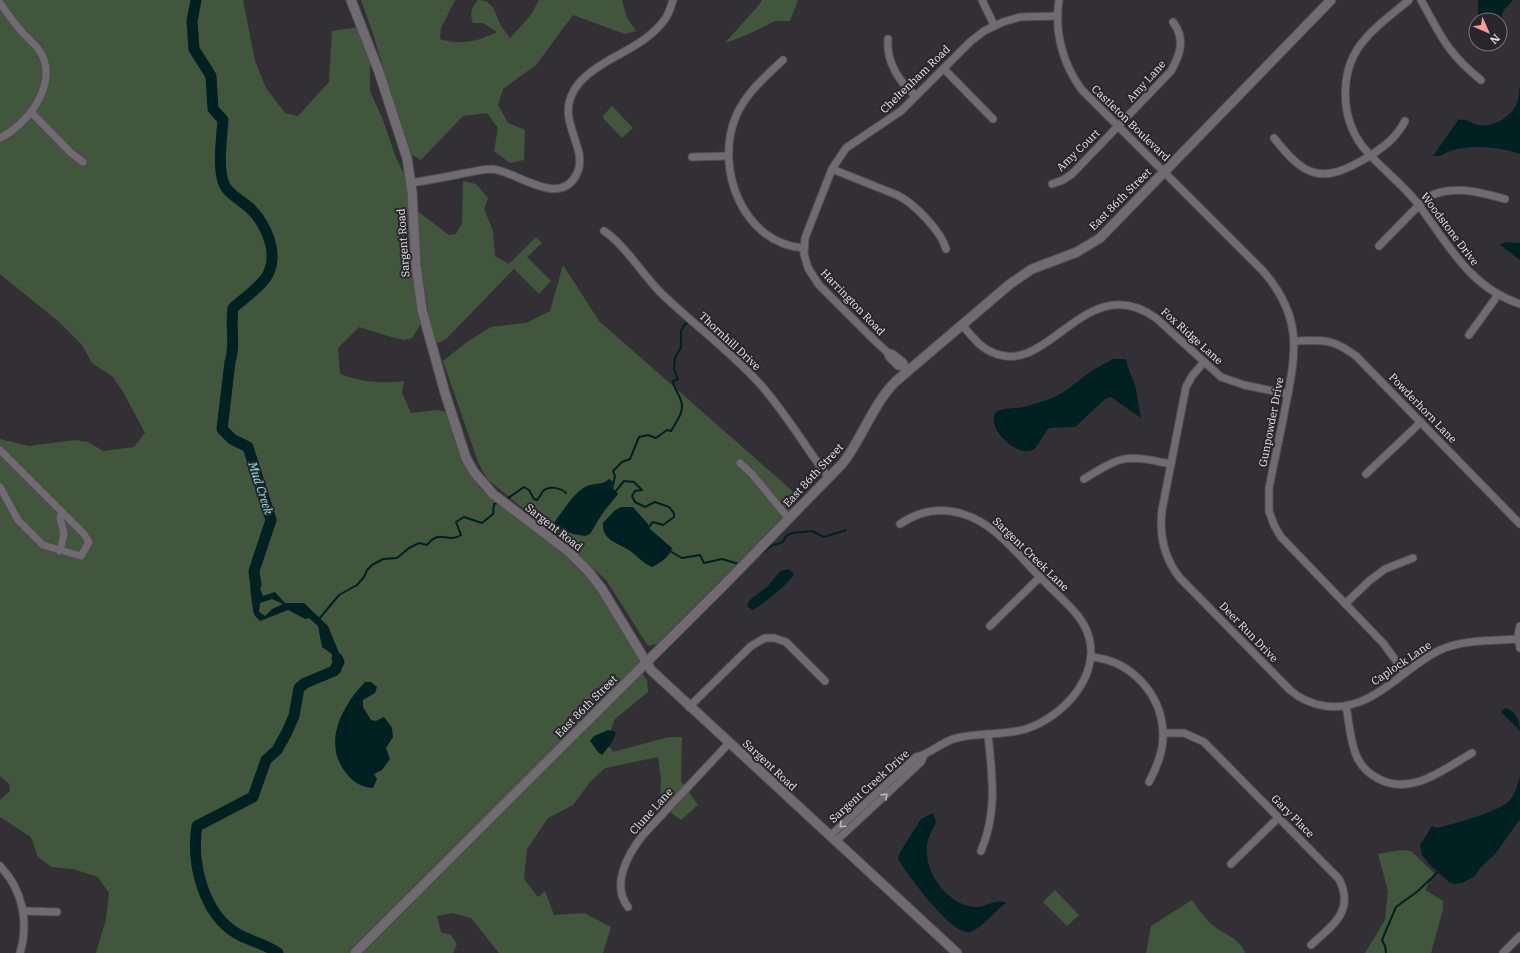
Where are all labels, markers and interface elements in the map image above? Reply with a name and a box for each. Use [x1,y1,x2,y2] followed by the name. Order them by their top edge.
[1468,12,1508,52] north arrow
[1487,31,1503,47] text: N
[877,42,953,116] street label: Cheltenham Road
[1123,57,1169,105] street label: Amy Lane
[1089,82,1173,164] street label: Castleton Boulevard
[1053,126,1103,174] street label: Amy Court
[1086,165,1154,233] street label: East 86th Street
[1418,190,1482,268] street label: Woodstone Drive
[394,208,412,278] street label: Sargent Road
[818,266,888,338] street label: Harrington Road
[1158,305,1226,368] street label: Fox Ridge Lane
[696,309,764,373] street label: Thornhill Drive
[1386,370,1460,446] street label: Powderhorn Lane
[1255,376,1287,468] street label: Gunpowder Drive
[780,440,846,510] street label: East 86th Street
[245,459,277,517] water label: Mud Creek
[523,500,586,554] street label: Sargent Road
[990,514,1072,594] street label: Sargent Creek Lane
[1217,599,1281,665] street label: Deer Run Drive
[1368,638,1434,688] street label: Caplock Lane
[552,672,620,740] street label: East 86th Street
[740,736,800,794] street label: Sargent Road
[826,746,912,826] street label: Sargent Creek Drive
[626,785,676,837] street label: Clune Lane
[1268,791,1318,841] street label: Gary Place
[880,793,888,801] one-way arrow
[839,821,846,828] one-way arrow

